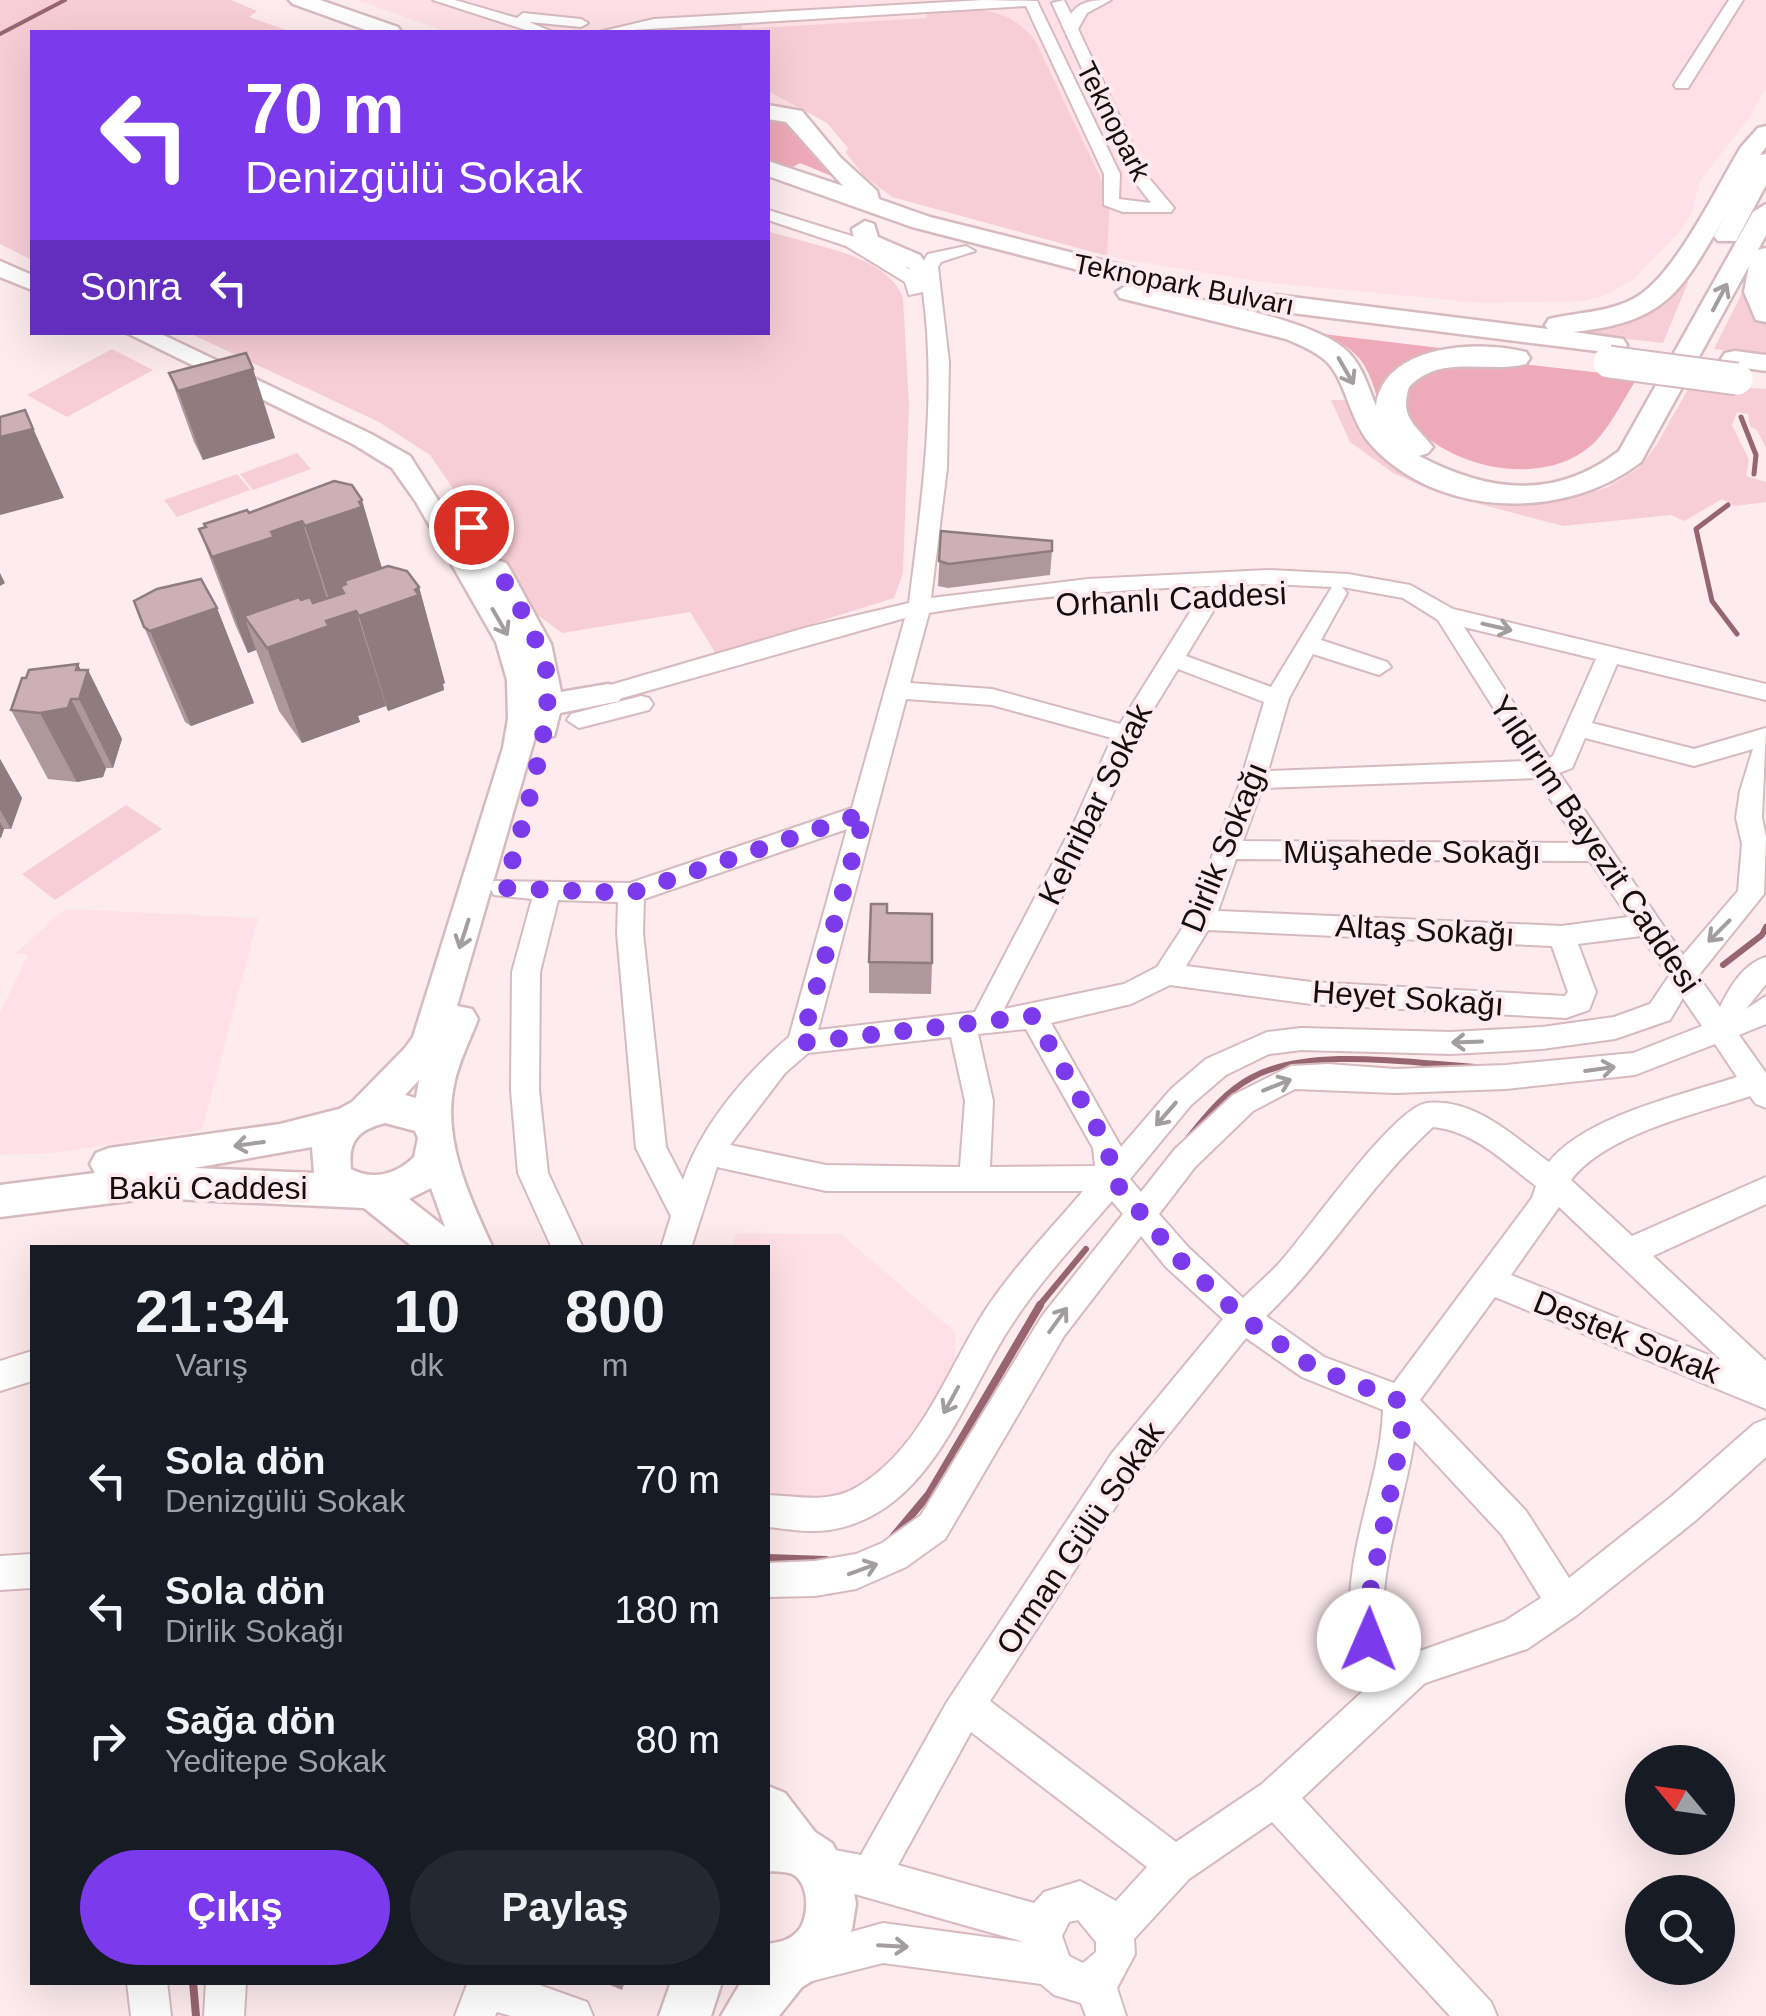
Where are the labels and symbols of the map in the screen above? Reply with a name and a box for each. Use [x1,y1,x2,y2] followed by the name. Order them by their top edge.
[1070,57,1157,187] street label: Teknopark
[1071,248,1297,321] street label: Teknopark Bulvarı
[1711,283,1730,312] one-way arrow
[1337,356,1357,384] one-way arrow
[429,485,514,570] pin
[1055,575,1287,623] street label: Orhanlı Caddesi
[490,607,510,636] one-way arrow
[1480,619,1512,637] one-way arrow
[1482,689,1708,999] street label: Yıldırım Bayezit Caddesi
[1031,697,1160,910] street label: Kehribar Sokak
[1174,757,1274,937] street label: Dirlik Sokağı
[1283,834,1541,870] street label: Müşahede Sokağı
[1334,907,1516,953] street label: Altaş Sokağı
[453,918,471,949] one-way arrow
[1707,919,1731,943] one-way arrow
[1311,973,1505,1023] street label: Heyet Sokağı
[1451,1033,1483,1052] one-way arrow
[1584,1059,1616,1078] one-way arrow
[1262,1074,1292,1092] one-way arrow
[1156,1100,1178,1126] one-way arrow
[233,1136,266,1154] one-way arrow
[108,1170,308,1206] street label: Bakü Caddesi
[1529,1283,1726,1391] street label: Destek Sokak
[1048,1307,1069,1334] one-way arrow
[940,1385,960,1414] one-way arrow
[989,1414,1172,1661] street label: Orman Gülü Sokak
[847,1559,879,1577] one-way arrow
[1317,1588,1421,1692] position arrow
[1625,1745,1735,1855] north arrow
[876,1936,908,1955] one-way arrow

